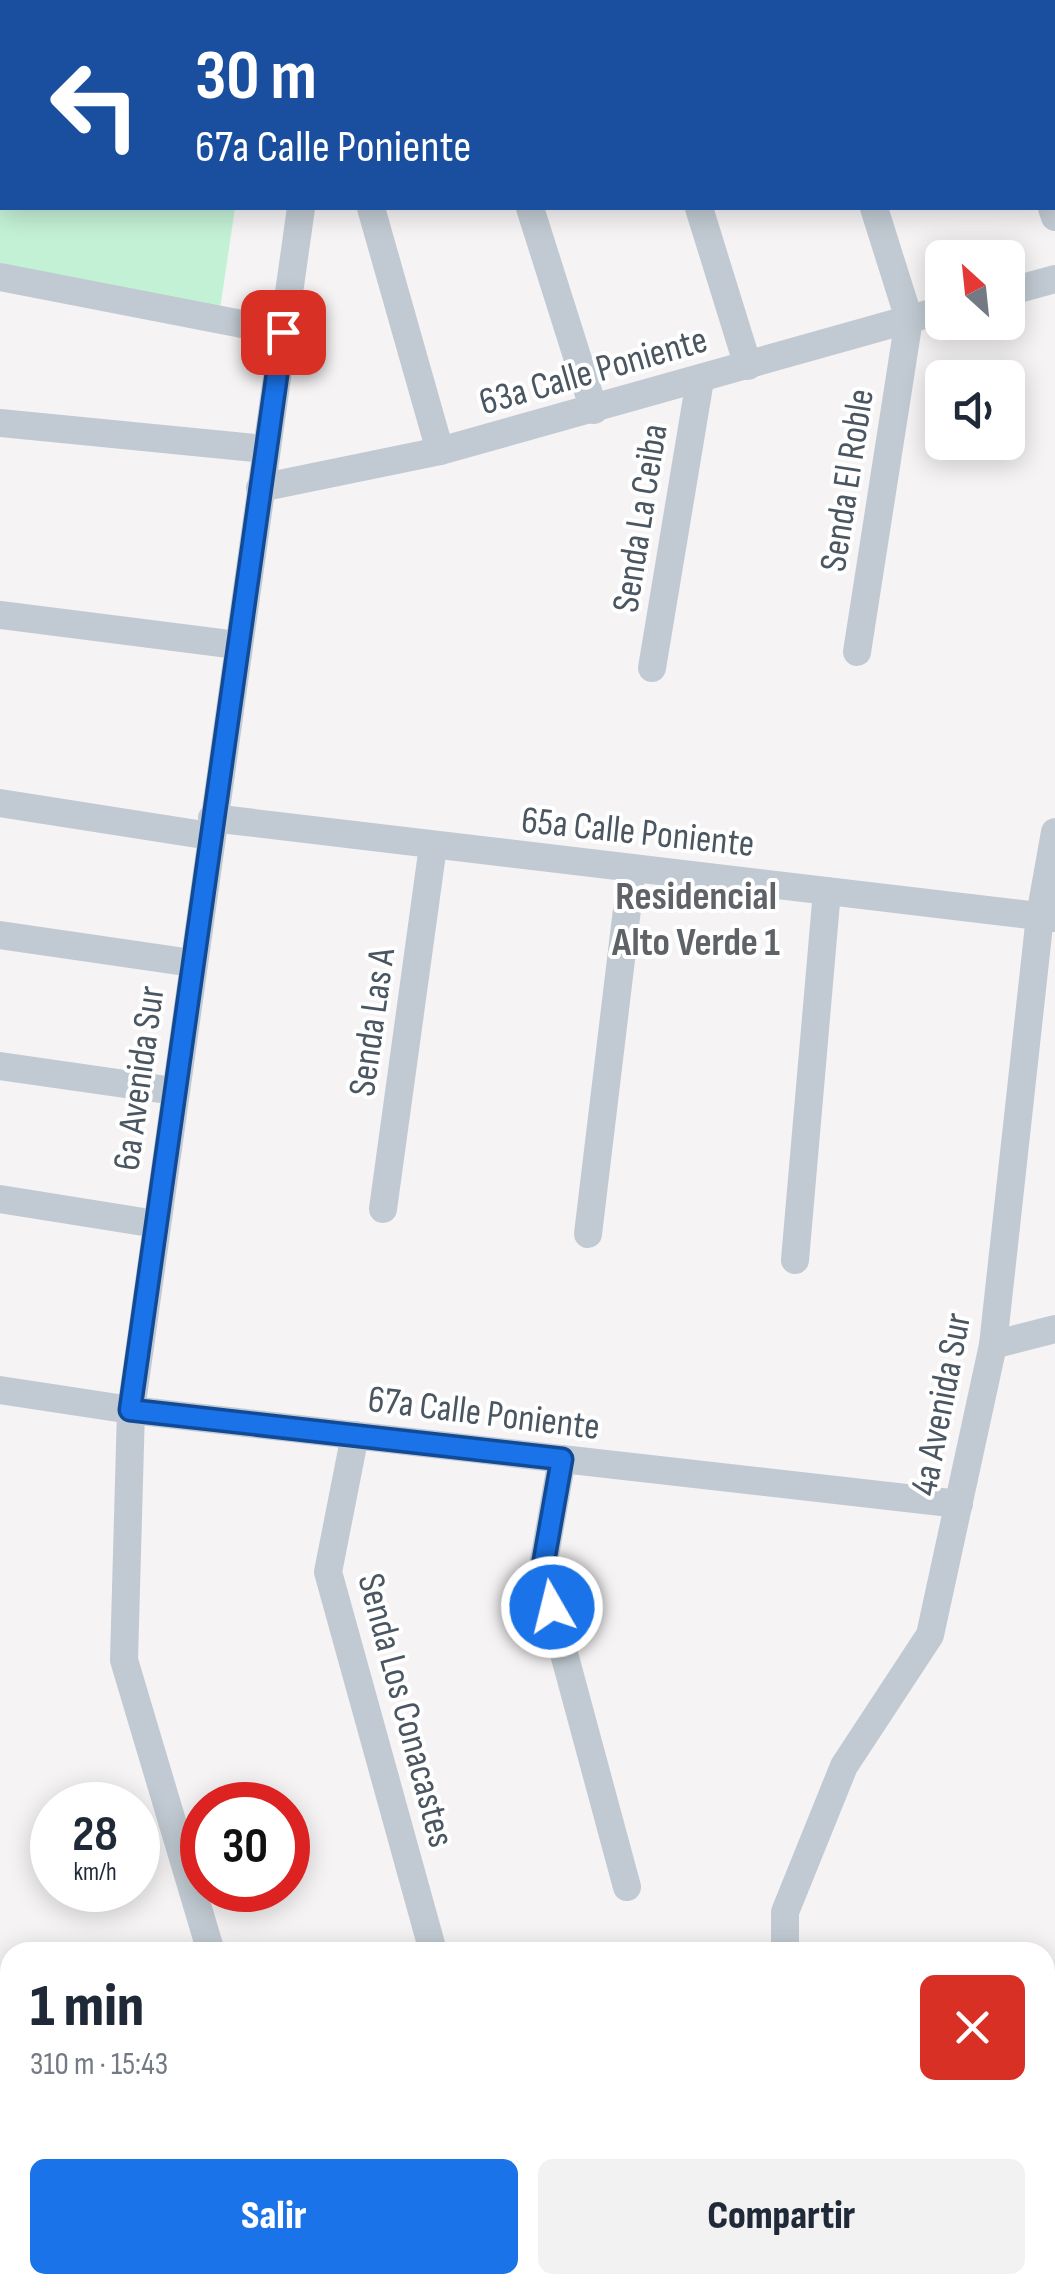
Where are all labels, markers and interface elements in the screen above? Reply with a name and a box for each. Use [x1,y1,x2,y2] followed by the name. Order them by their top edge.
[195,35,317,119] text: 30 m
[30,40,160,170] icon: left
[195,120,471,175] text: 67a Calle Poniente
[925,240,1025,340] north arrow
[925,240,1025,460] map controls
[241,290,326,375] pin
[256,305,311,360] icon: arrive
[474,317,712,425] street label: 63a Calle Poniente
[925,360,1025,460] button: sound
[811,386,884,575] street label: Senda El Roble
[603,421,678,616] street label: Senda La Ceiba
[519,798,757,867] street label: 65a Calle Poniente
[611,873,780,967] district label: Residencial Alto Verde 1
[340,945,405,1099] street label: Senda Las A
[104,983,175,1173] street label: 6a Avenida Sur
[902,1309,981,1499] street label: 4a Avenida Sur
[365,1377,602,1450] street label: 67a Calle Poniente
[500,1555,604,1659] position arrow
[347,1569,464,1852] street label: Senda Los Conacastes
[180,1782,310,1912] speed limit sign: 30
[72,1805,118,1865] text: 28
[73,1857,117,1888] text: km/h
[30,1971,144,2043] text: 1 min
[920,1975,1025,2080] button: close
[30,2045,168,2084] text: 310 m · 15:43
[30,2159,518,2274] button: Salir
[538,2159,1025,2274] button: Compartir

